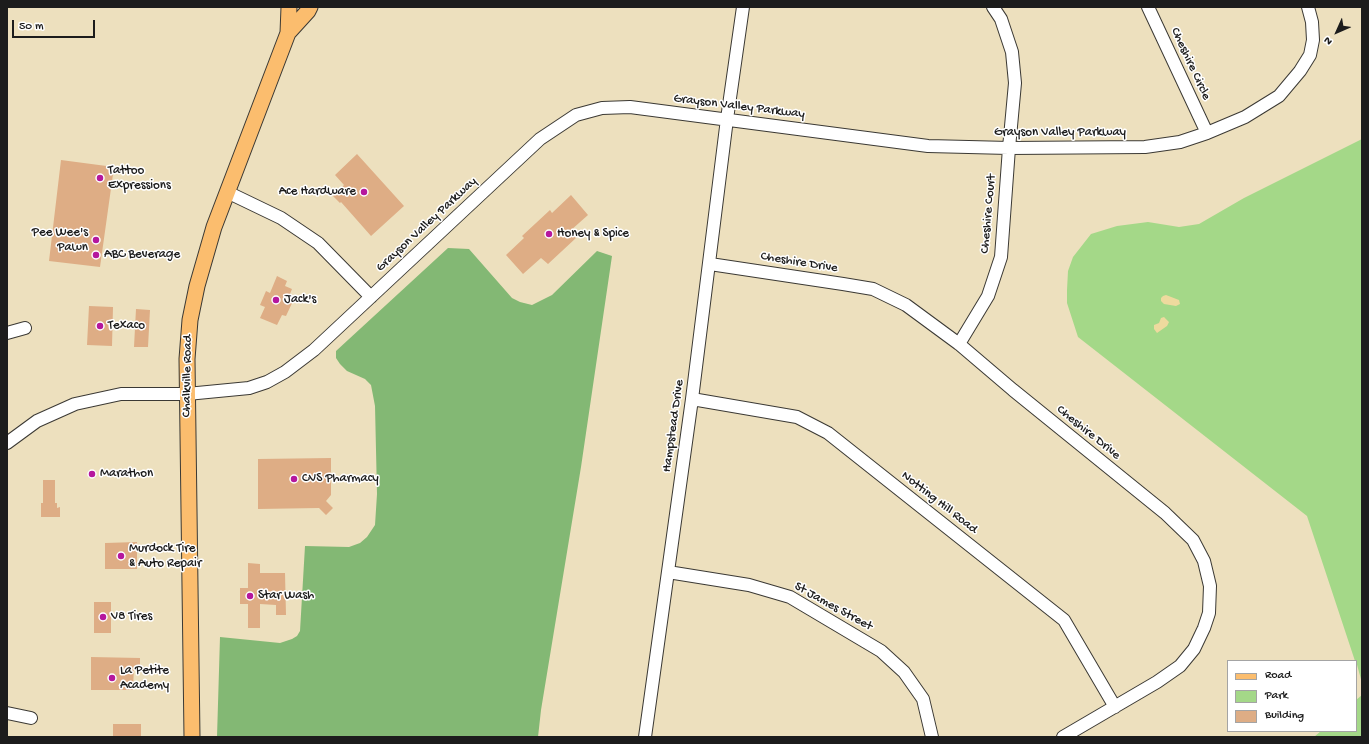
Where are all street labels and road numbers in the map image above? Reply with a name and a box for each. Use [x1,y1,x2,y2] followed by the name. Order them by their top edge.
[1166,25,1214,103] street label: Cheshire Circle
[673,91,805,123] street label: Grayson Valley Parkway
[994,125,1126,141] street label: Grayson Valley Parkway
[373,174,481,276] street label: Grayson Valley Parkway
[978,174,1000,254] street label: Cheshire Court
[759,249,839,277] street label: Cheshire Drive
[179,335,197,417] street label: Chalkville Road
[660,379,688,473] street label: Hampstead Drive
[1053,402,1123,464] street label: Cheshire Drive
[898,468,980,538] street label: Notting Hill Road
[791,579,875,635] street label: St James Street

